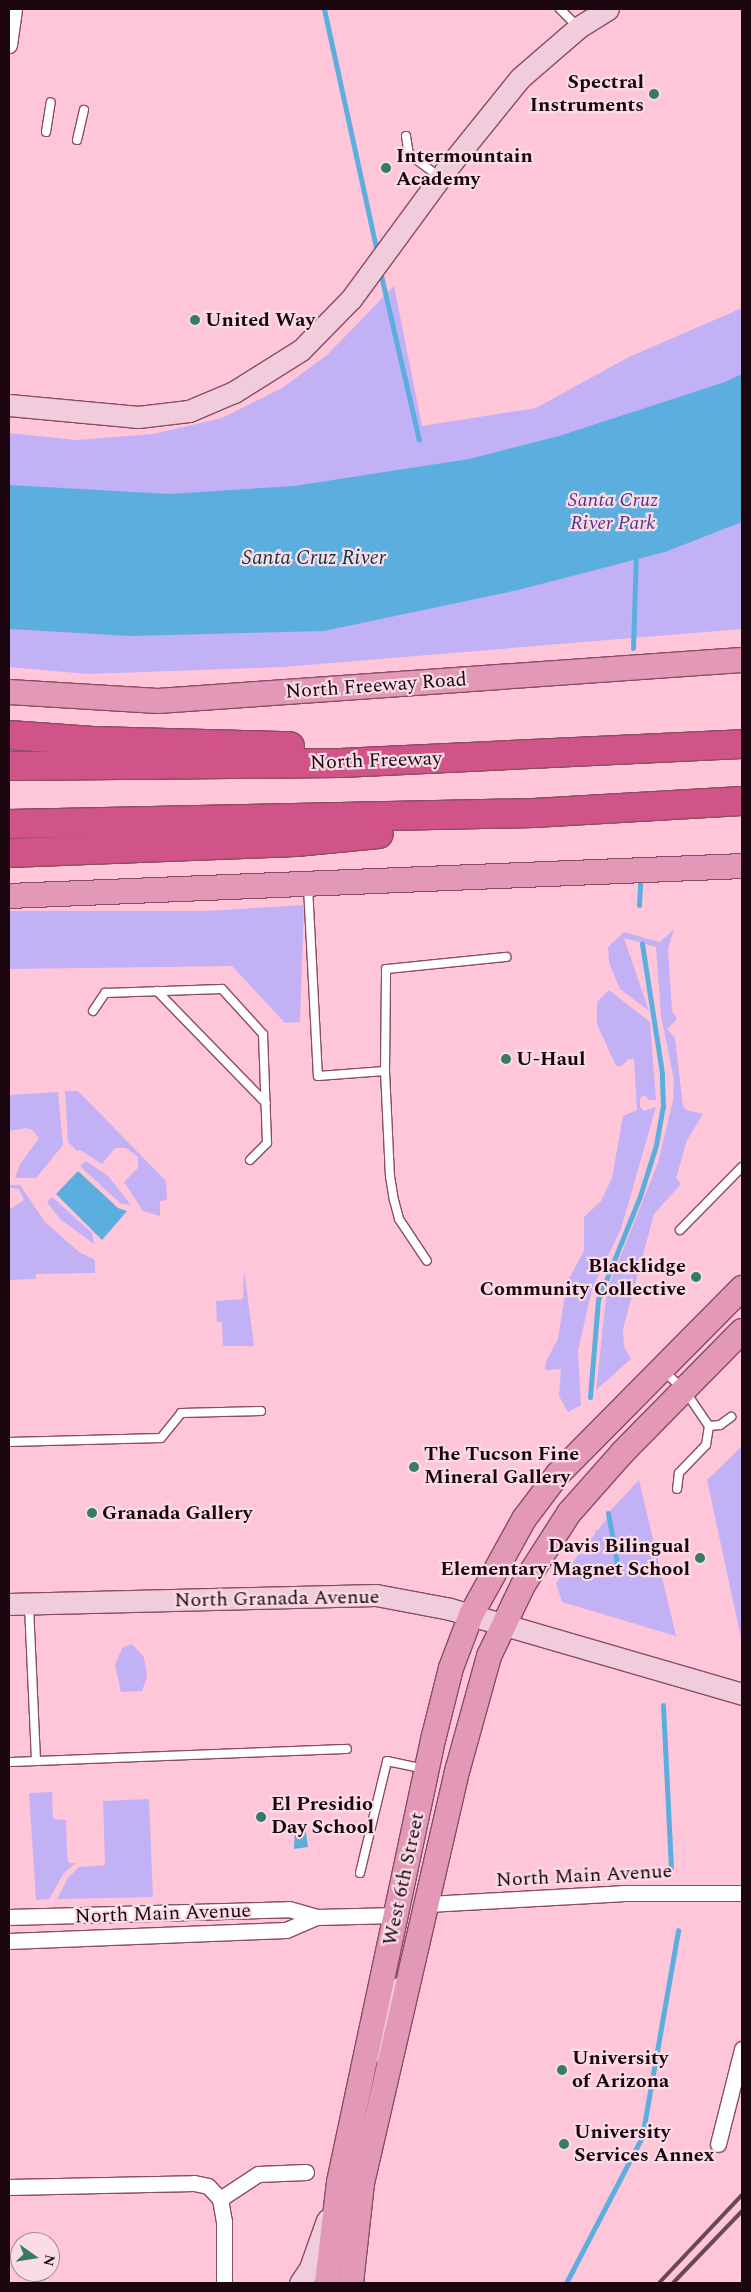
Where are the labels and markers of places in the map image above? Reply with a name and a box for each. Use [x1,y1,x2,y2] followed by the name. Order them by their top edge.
[530,70,644,117] place label: Spectral Instruments
[648,88,660,100] marker: Spectral Instruments
[396,144,533,191] place label: Intermountain Academy
[380,162,392,174] marker: Intermountain Academy
[205,308,315,332] place label: United Way
[189,314,201,326] marker: United Way
[516,1047,585,1071] place label: U-Haul
[500,1053,512,1065] marker: U-Haul
[480,1254,686,1301] place label: Blacklidge Community Collective
[690,1271,702,1283] marker: Blacklidge Community Collective
[424,1443,579,1490] place label: The Tucson Fine Mineral Gallery
[408,1461,420,1473] marker: The Tucson Fine Mineral Gallery
[102,1501,252,1525] place label: Granada Gallery
[86,1507,98,1519] marker: Granada Gallery
[440,1534,690,1581] place label: Davis Bilingual Elementary Magnet School
[694,1552,706,1564] marker: Davis Bilingual Elementary Magnet School
[271,1793,374,1840] place label: El Presidio Day School
[255,1811,267,1823] marker: El Presidio Day School
[572,2046,669,2093] place label: University of Arizona
[556,2064,568,2076] marker: University of Arizona
[574,2120,715,2167] place label: University Services Annex
[558,2138,570,2150] marker: University Services Annex

